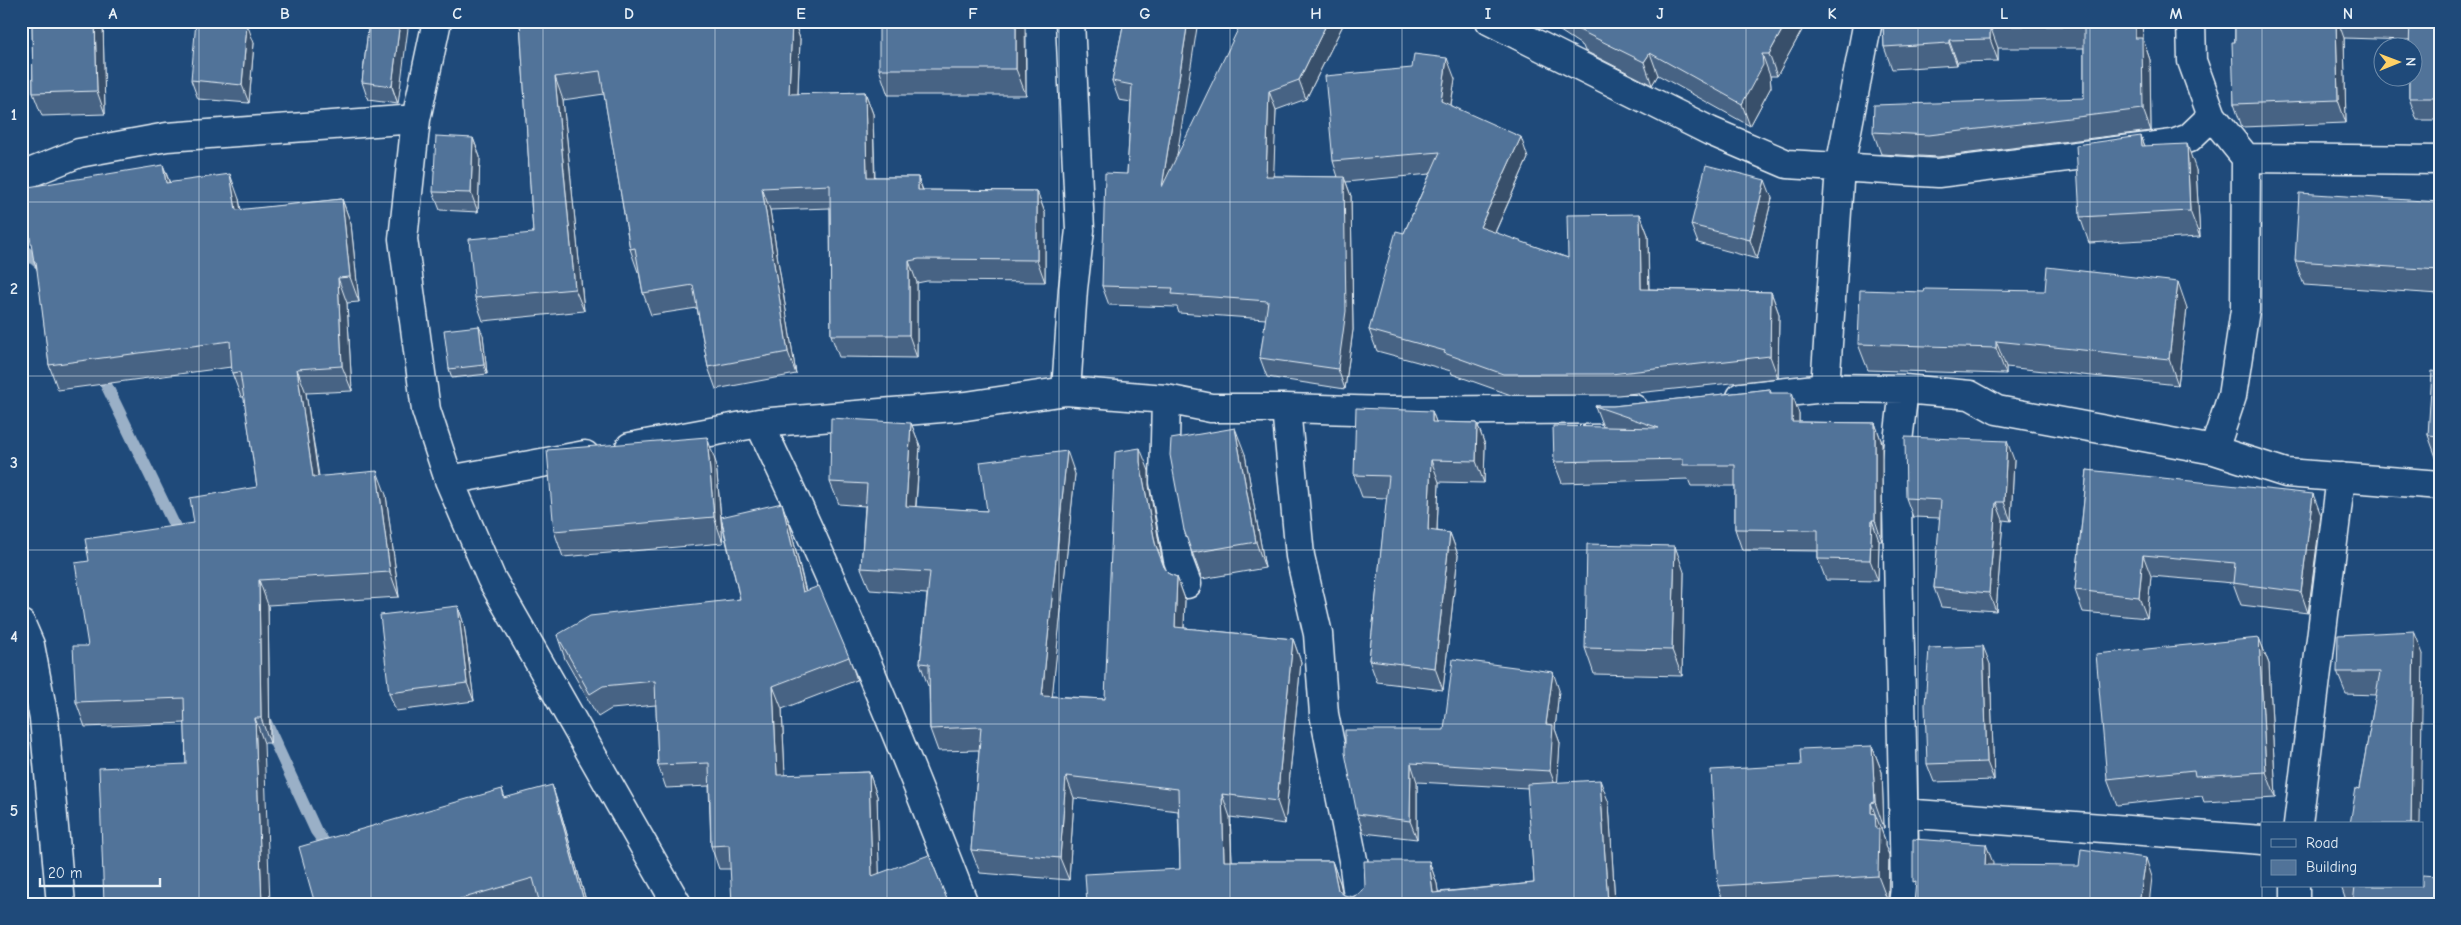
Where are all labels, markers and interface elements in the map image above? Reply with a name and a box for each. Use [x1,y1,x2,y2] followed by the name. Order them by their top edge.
[109,5,118,23] text: A
[280,5,290,23] text: B
[452,5,462,23] text: C
[624,5,634,23] text: D
[796,5,806,23] text: E
[968,5,978,23] text: F
[1139,5,1151,23] text: G
[1310,5,1322,23] text: H
[1485,5,1491,23] text: I
[1656,5,1664,23] text: J
[1827,5,1837,23] text: K
[2000,5,2008,23] text: L
[2170,5,2183,23] text: M
[2343,5,2353,23] text: N
[2374,38,2424,88] north arrow
[2402,57,2419,66] text: N
[11,106,17,124] text: 1
[10,280,18,298] text: 2
[10,454,18,472] text: 3
[10,628,18,646] text: 4
[10,802,18,820] text: 5
[2261,822,2424,888] legend
[2306,834,2338,852] text: Road
[40,855,160,887] scale bar
[2306,858,2357,876] text: Building
[48,864,82,882] text: 20 m

